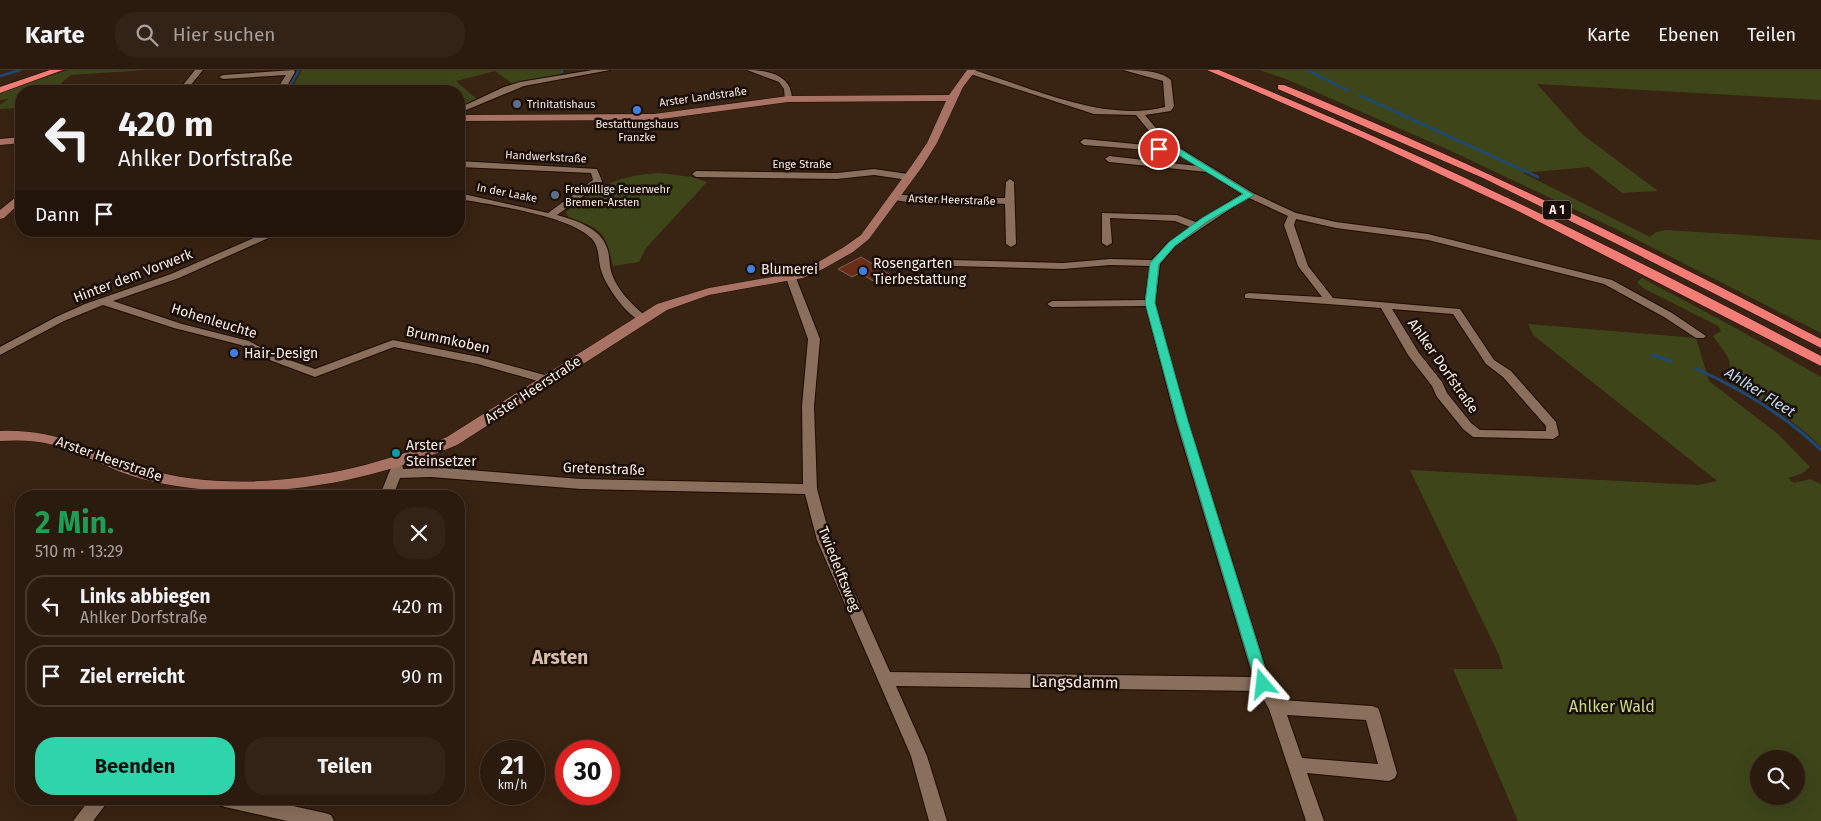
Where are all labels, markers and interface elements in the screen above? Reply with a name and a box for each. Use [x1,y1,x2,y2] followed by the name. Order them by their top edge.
[115,12,465,57] search box
[25,21,85,49] text: Karte
[133,21,161,49] icon: search
[173,23,275,46] text: Hier suchen
[1587,24,1630,46] text: Karte
[1658,24,1719,46] text: Ebenen
[1747,24,1796,46] text: Teilen
[658,84,748,110] street label: Arster Landstraße
[511,98,523,110] marker: Trinitatishaus
[527,98,595,111] place label: Trinitatishaus
[118,103,214,145] text: 420 m
[631,104,643,116] marker: Bestattungshaus Franzke
[35,105,100,170] icon: left
[595,118,679,144] place label: Bestattungshaus Franzke
[1138,128,1180,170] pin
[1145,135,1173,163] icon: arrive
[118,145,293,172] text: Ahlker Dorfstraße
[505,148,587,166] street label: Handwerkstraße
[772,158,832,171] street label: Enge Straße
[476,181,538,205] street label: In der Laake
[565,183,671,209] place label: Freiwillige Feuerwehr Bremen-Arsten
[549,189,561,201] marker: Freiwillige Feuerwehr Bremen-Arsten
[908,192,996,208] street label: Arster Heerstraße
[90,200,118,228] icon: arrive
[1543,200,1571,220] road number: A 1
[35,203,80,226] text: Dann
[71,245,196,307] street label: Hinter dem Vorwerk
[873,255,967,288] place label: Rosengarten Tierbestattung
[761,261,818,278] place label: Blumerei
[745,263,757,275] marker: Blumerei
[857,265,869,277] marker: Rosengarten Tierbestattung
[169,300,259,342] street label: Hohenleuchte
[1404,316,1482,416] street label: Ahlker Dorfstraße
[404,323,492,357] street label: Brummkoben
[244,345,318,362] place label: Hair-Design
[228,347,240,359] marker: Hair-Design
[482,353,584,427] street label: Arster Heerstraße
[1721,363,1799,421] water label: Ahlker Fleet
[54,433,164,485] street label: Arster Heerstraße
[406,437,477,470] place label: Arster Steinsetzer
[390,447,402,459] marker: Arster Steinsetzer
[563,459,645,479] street label: Gretenstraße
[35,505,114,541] text: 2 Min.
[393,507,445,559] button: close
[814,524,864,614] street label: Twiedelftsweg
[35,542,123,561] text: 510 m · 13:29
[80,585,211,608] text: Links abbiegen
[37,592,65,620] icon: left
[392,595,443,618] text: 420 m
[80,608,207,627] text: Ahlker Dorfstraße
[531,646,588,669] district label: Arsten
[1236,657,1288,709] position arrow
[37,662,65,690] icon: arrive
[80,665,185,688] text: Ziel erreicht
[401,665,443,688] text: 90 m
[1031,672,1119,692] street label: Langsdamm
[1569,697,1655,716] park label: Ahlker Wald
[35,737,235,795] button: Beenden
[245,737,445,795] button: Teilen
[555,740,620,805] speed limit sign: 30
[1750,750,1805,805] map controls
[1750,750,1805,805] button: search
[501,751,524,781] text: 21
[498,778,527,792] text: km/h

